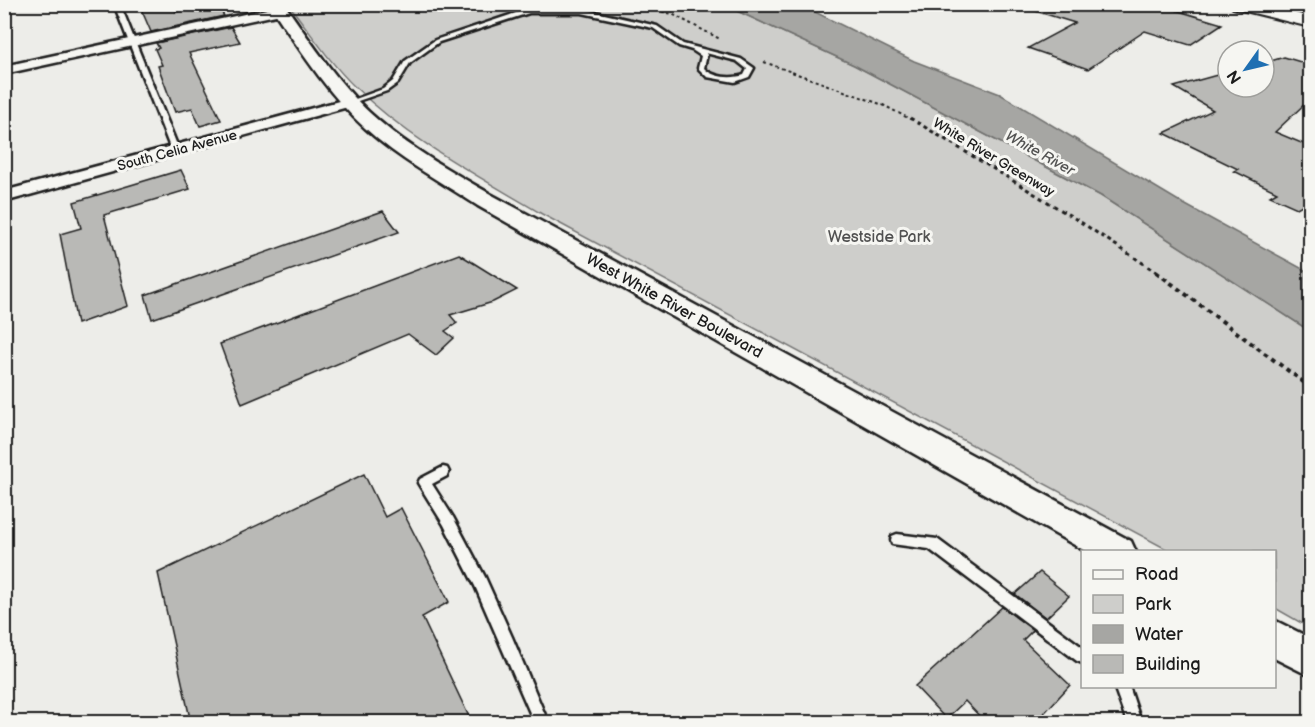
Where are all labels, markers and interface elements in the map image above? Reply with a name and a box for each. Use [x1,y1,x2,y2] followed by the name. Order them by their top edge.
[1216,39,1276,99] north arrow
[1224,66,1246,87] text: N
[930,114,1058,201] street label: White River Greenway
[115,126,239,175] street label: South Celia Avenue
[1002,127,1079,181] water label: White River
[828,228,930,247] park label: Westside Park
[583,250,766,363] street label: West White River Boulevard
[1081,550,1276,688] legend
[1135,564,1179,585] text: Road
[1135,594,1171,615] text: Park
[1135,624,1183,645] text: Water
[1135,654,1201,675] text: Building

